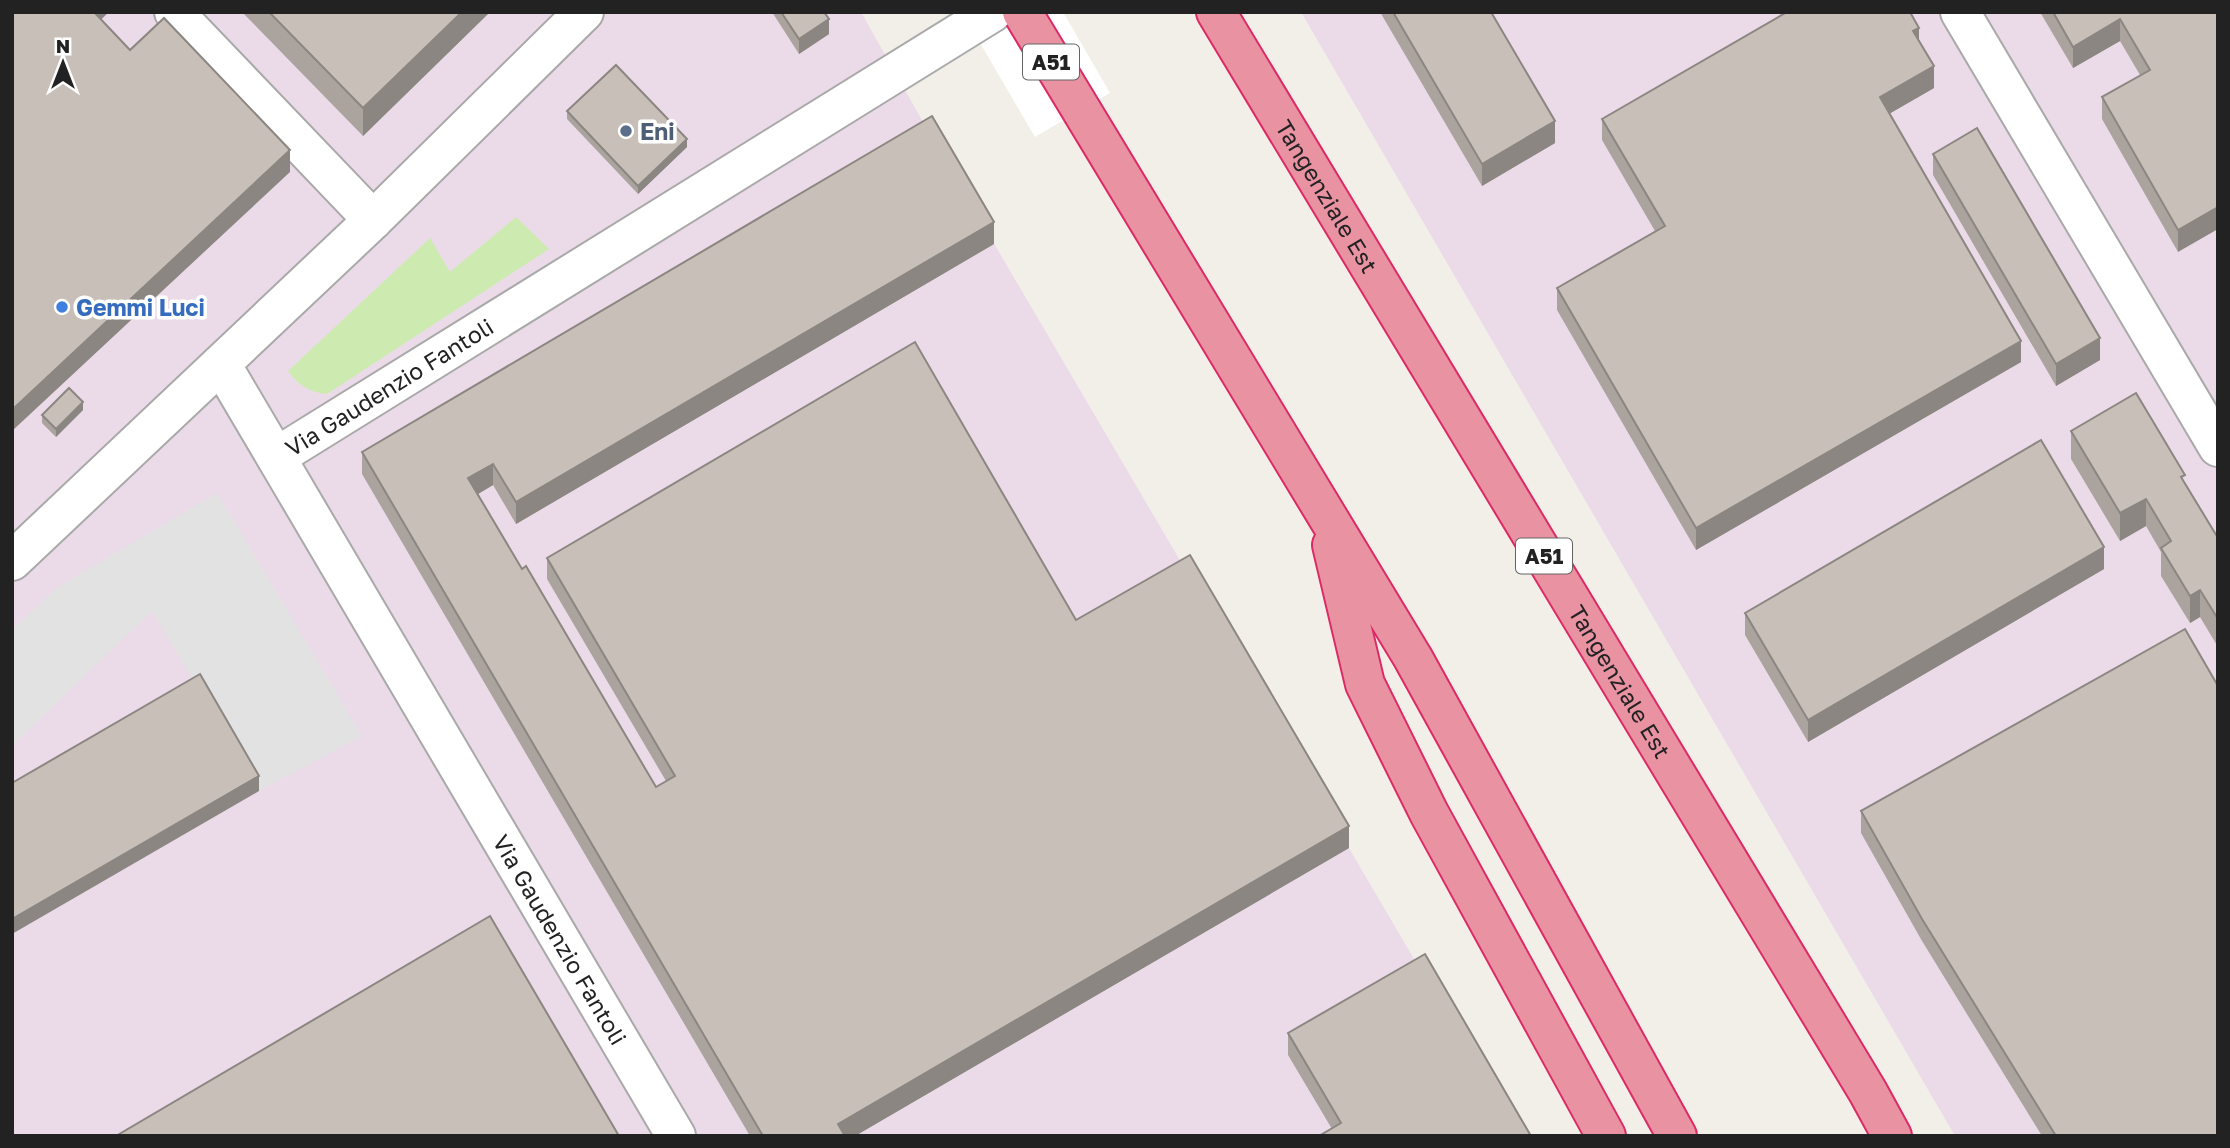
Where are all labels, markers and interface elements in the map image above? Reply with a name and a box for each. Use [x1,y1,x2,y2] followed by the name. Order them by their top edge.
[28,28,98,98] north arrow
[56,34,70,57] text: N
[1023,44,1079,80] road number: A51
[1270,115,1384,278] street label: Tangenziale Est
[640,117,675,145] place label: Eni
[618,123,634,139] marker: Eni
[76,293,205,321] place label: Gemmi Luci
[54,299,70,315] marker: Gemmi Luci
[280,312,498,462] street label: Via Gaudenzio Fantoli
[1516,538,1572,574] road number: A51
[1563,600,1677,763] street label: Tangenziale Est
[487,829,633,1050] street label: Via Gaudenzio Fantoli

